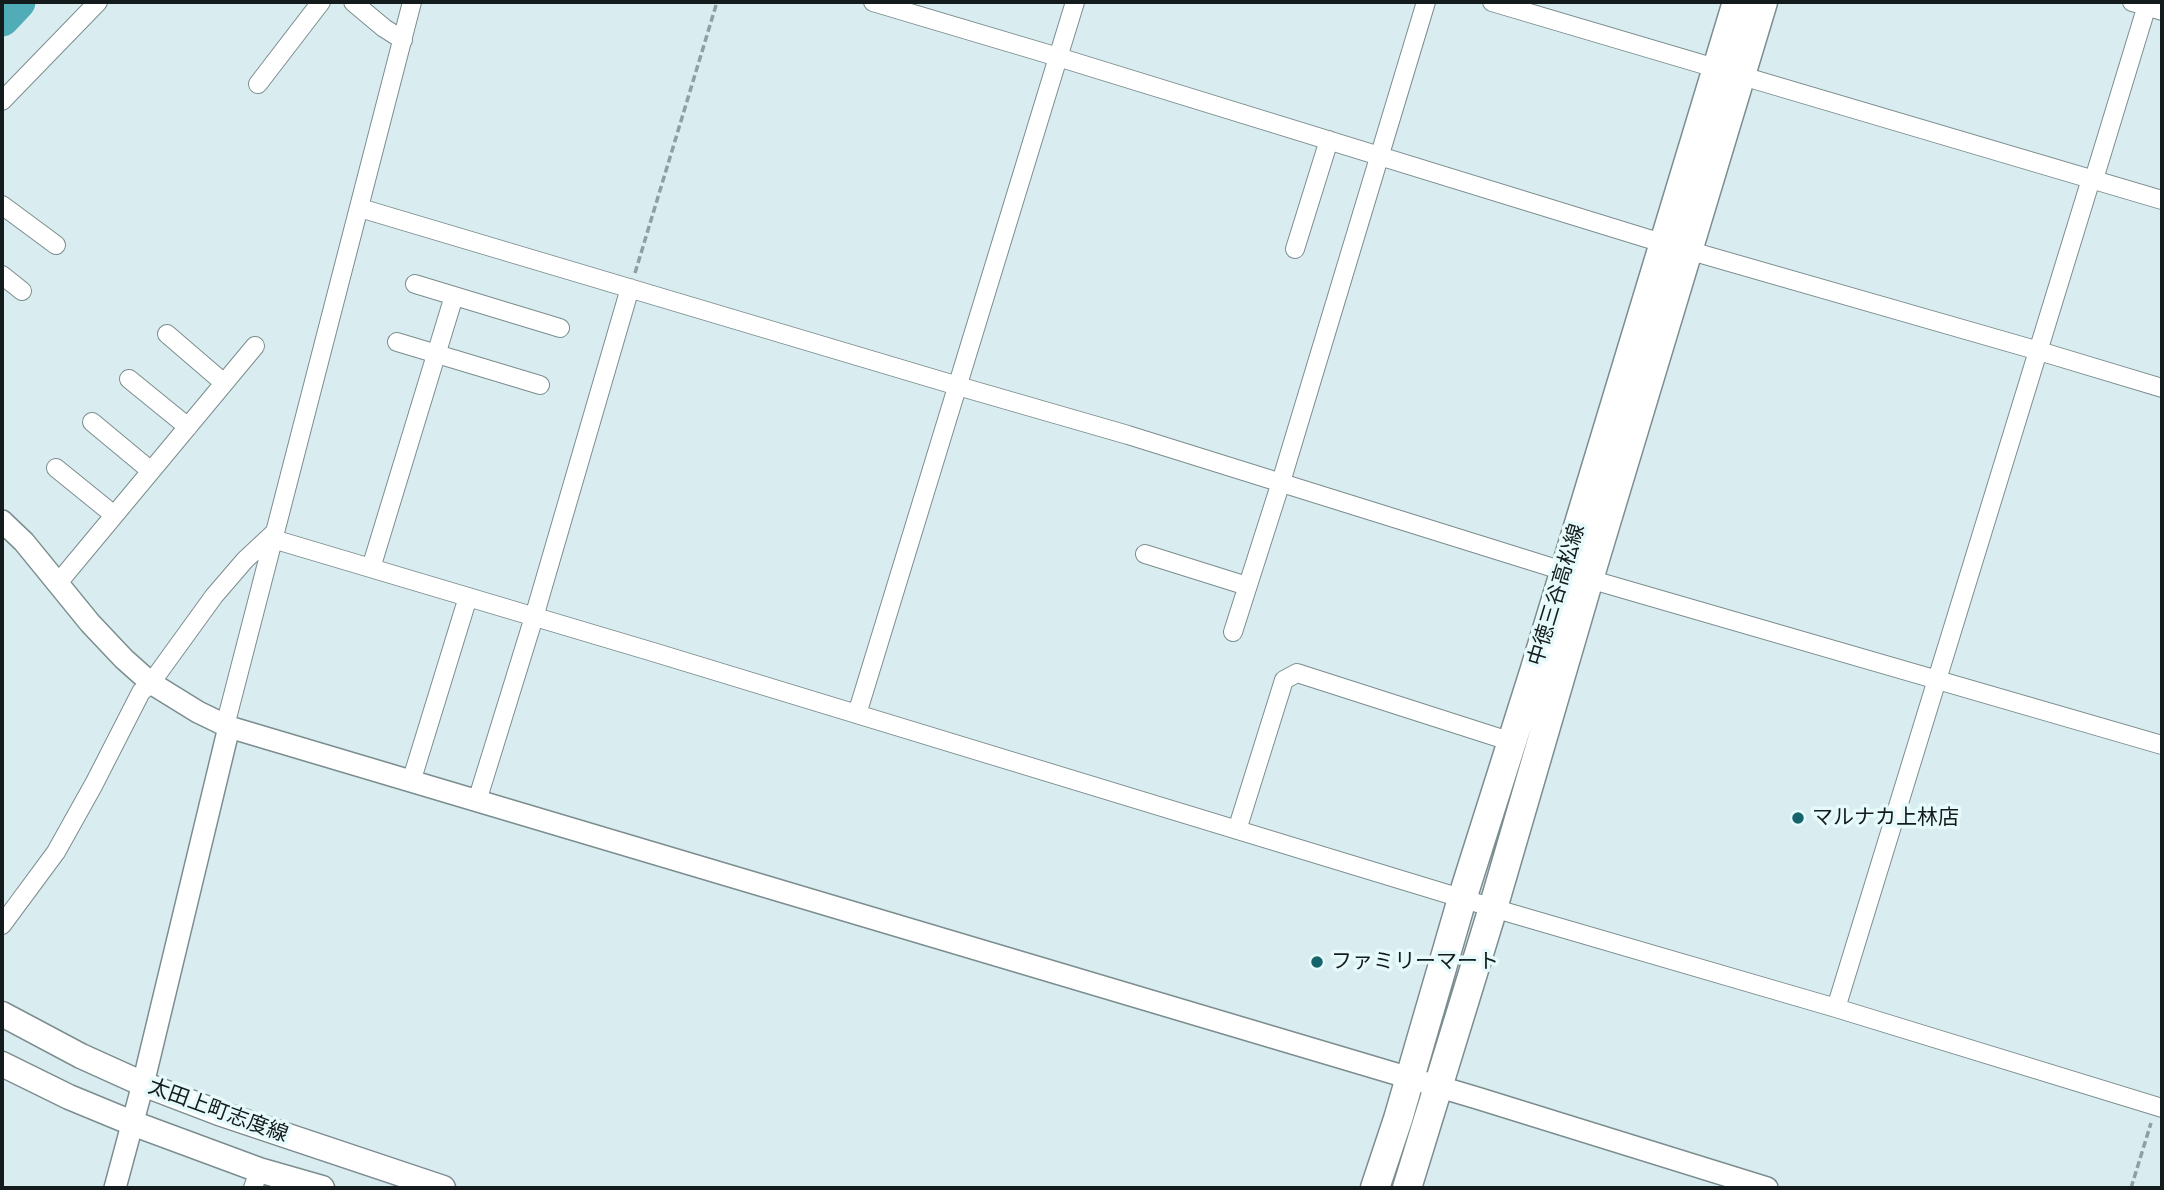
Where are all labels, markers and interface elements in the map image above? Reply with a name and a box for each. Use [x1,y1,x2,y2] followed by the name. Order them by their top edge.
[1523,521,1591,669] street label: 中徳三谷高松線
[1812,805,1959,831] place label: マルナカ上林店
[1790,810,1806,826] marker: マルナカ上林店
[1331,949,1499,975] place label: ファミリーマート
[1309,954,1325,970] marker: ファミリーマート
[145,1074,291,1148] street label: 太田上町志度線

